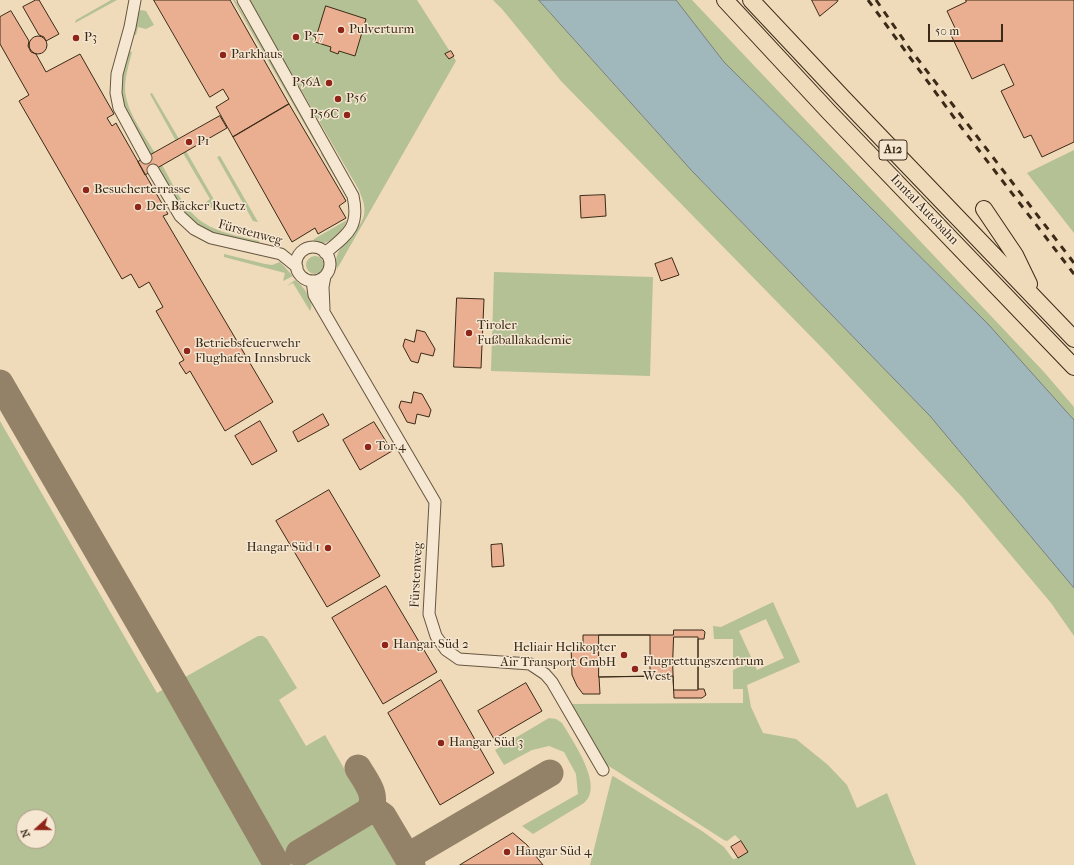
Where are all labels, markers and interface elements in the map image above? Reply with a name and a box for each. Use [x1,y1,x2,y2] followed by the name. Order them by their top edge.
[930,16,1005,42] scale bar
[349,22,414,38] place label: Pulverturm
[935,24,959,38] text: 50 m
[336,25,346,35] marker: Pulverturm
[304,29,324,45] place label: P57
[84,30,97,46] place label: P3
[291,32,301,42] marker: P57
[71,33,81,43] marker: P3
[231,47,282,63] place label: Parkhaus
[218,50,228,60] marker: Parkhaus
[292,75,321,91] place label: P56A
[324,78,334,88] marker: P56A
[346,91,366,107] place label: P56
[333,94,343,104] marker: P56
[310,107,339,123] place label: P56C
[342,110,352,120] marker: P56C
[197,134,209,150] place label: P1
[184,137,194,147] marker: P1
[879,140,907,160] road number: A12
[887,172,961,248] street label: Inntal Autobahn
[94,182,190,198] place label: Besucherterrasse
[81,185,91,195] marker: Besucherterrasse
[146,199,245,215] place label: Der Bäcker Ruetz
[133,202,143,212] marker: Der Bäcker Ruetz
[216,217,284,249] street label: Fürstenweg
[477,318,572,349] place label: Tiroler Fußballakademie
[464,328,474,338] marker: Tiroler Fußballakademie
[195,336,311,367] place label: Betriebsfeuerwehr Flughafen Innsbruck
[182,346,192,356] marker: Betriebsfeuerwehr Flughafen Innsbruck
[376,439,406,455] place label: Tor 4
[363,442,373,452] marker: Tor 4
[246,540,320,556] place label: Hangar Süd 1
[407,542,427,608] street label: Fürstenweg
[323,543,333,553] marker: Hangar Süd 1
[393,637,469,653] place label: Hangar Süd 2
[380,640,390,650] marker: Hangar Süd 2
[500,640,616,671] place label: Heliair Helikopter Air Transport GmbH
[619,650,629,660] marker: Heliair Helikopter Air Transport GmbH
[643,654,764,685] place label: Flugrettungszentrum West
[630,664,640,674] marker: Flugrettungszentrum West
[449,735,523,751] place label: Hangar Süd 3
[436,738,446,748] marker: Hangar Süd 3
[16,809,56,849] north arrow
[18,827,33,839] text: N
[515,844,592,860] place label: Hangar Süd 4
[502,847,512,857] marker: Hangar Süd 4

